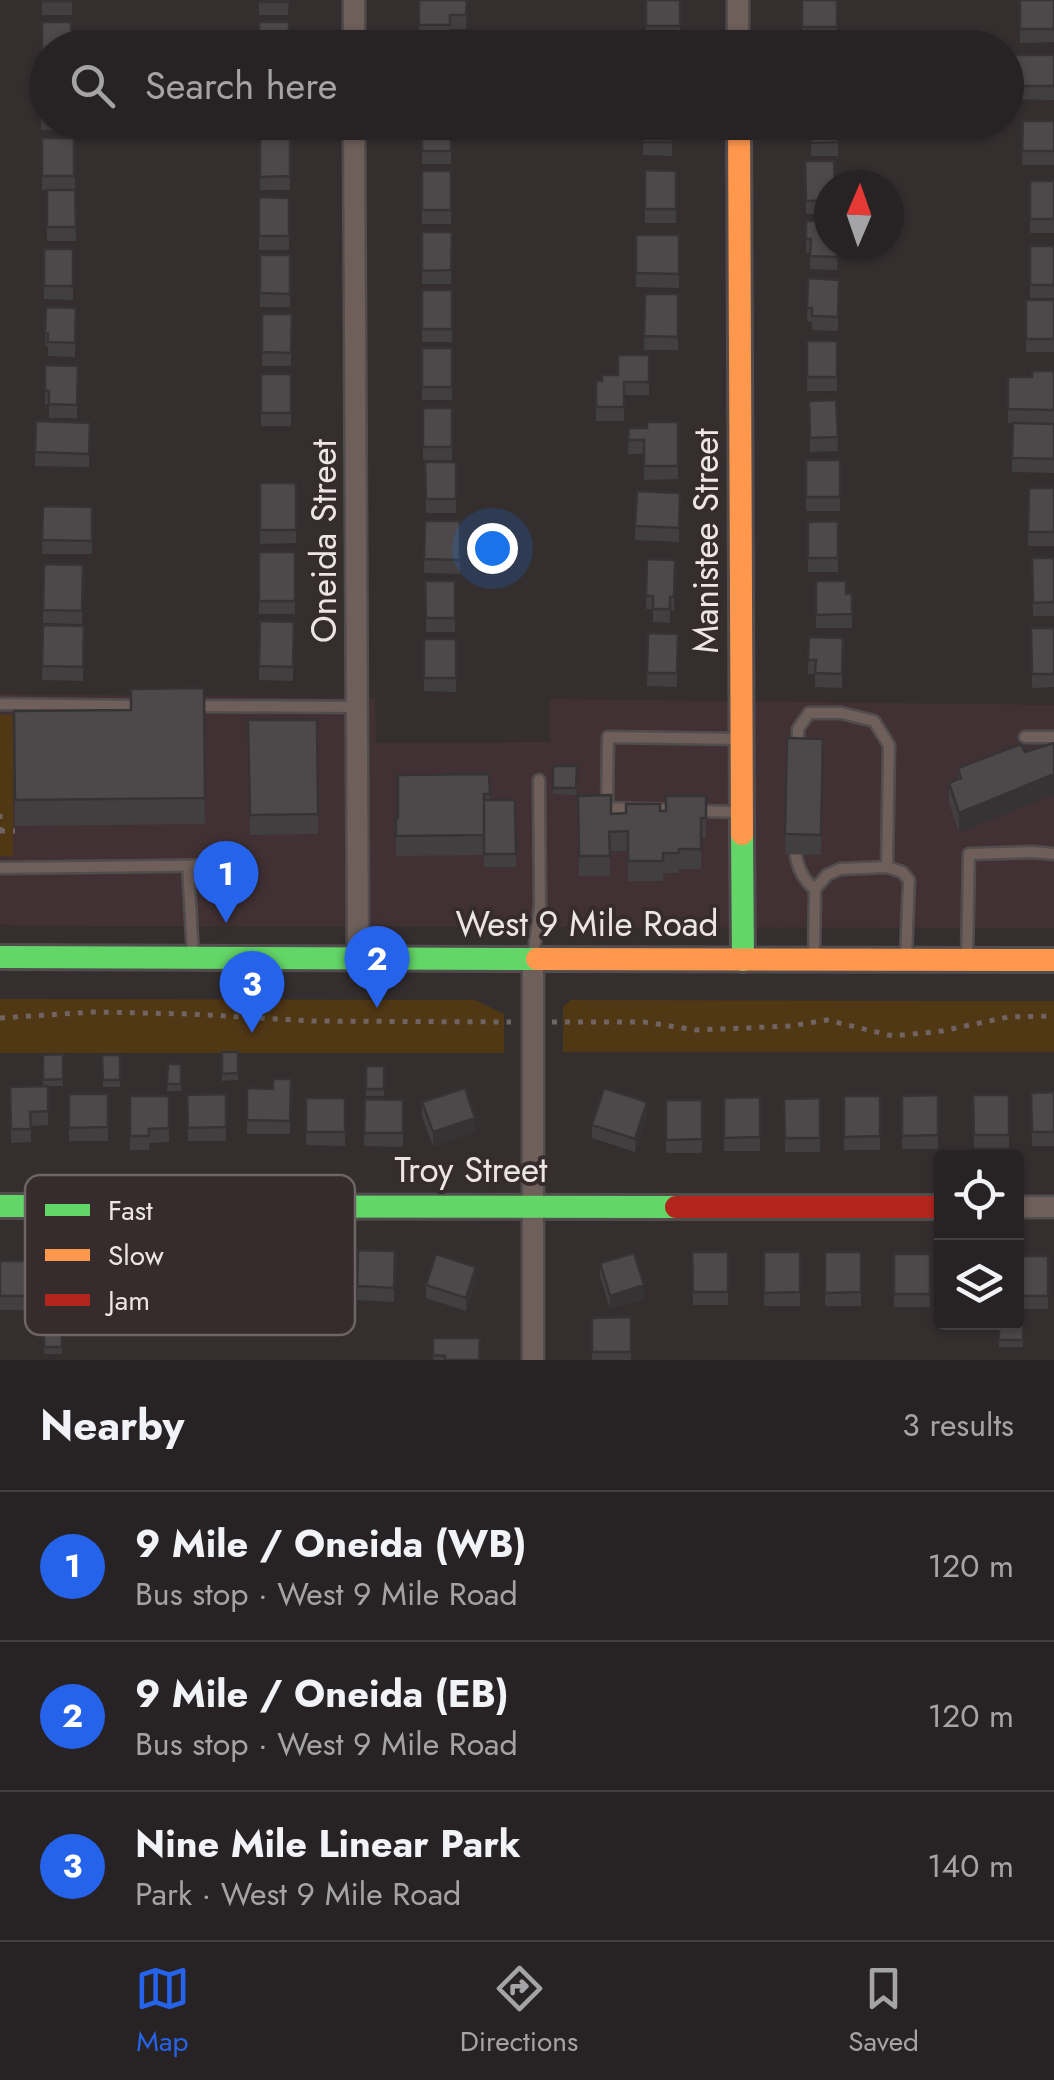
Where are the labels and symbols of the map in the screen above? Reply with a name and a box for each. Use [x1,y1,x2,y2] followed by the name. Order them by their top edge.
[814,170,904,260] north arrow
[681,428,731,654] street label: Manistee Street
[299,438,349,643] street label: Oneida Street
[467,523,518,574] your location
[194,840,258,923] pin: 1
[455,899,719,949] street label: West 9 Mile Road
[344,926,410,1008] pin: 2
[220,950,284,1033] pin: 3
[395,1145,548,1195] street label: Troy Street
[25,1175,355,1335] legend
[108,1190,153,1231] text: Fast
[108,1235,164,1276] text: Slow
[104,1280,150,1321] text: Jam

